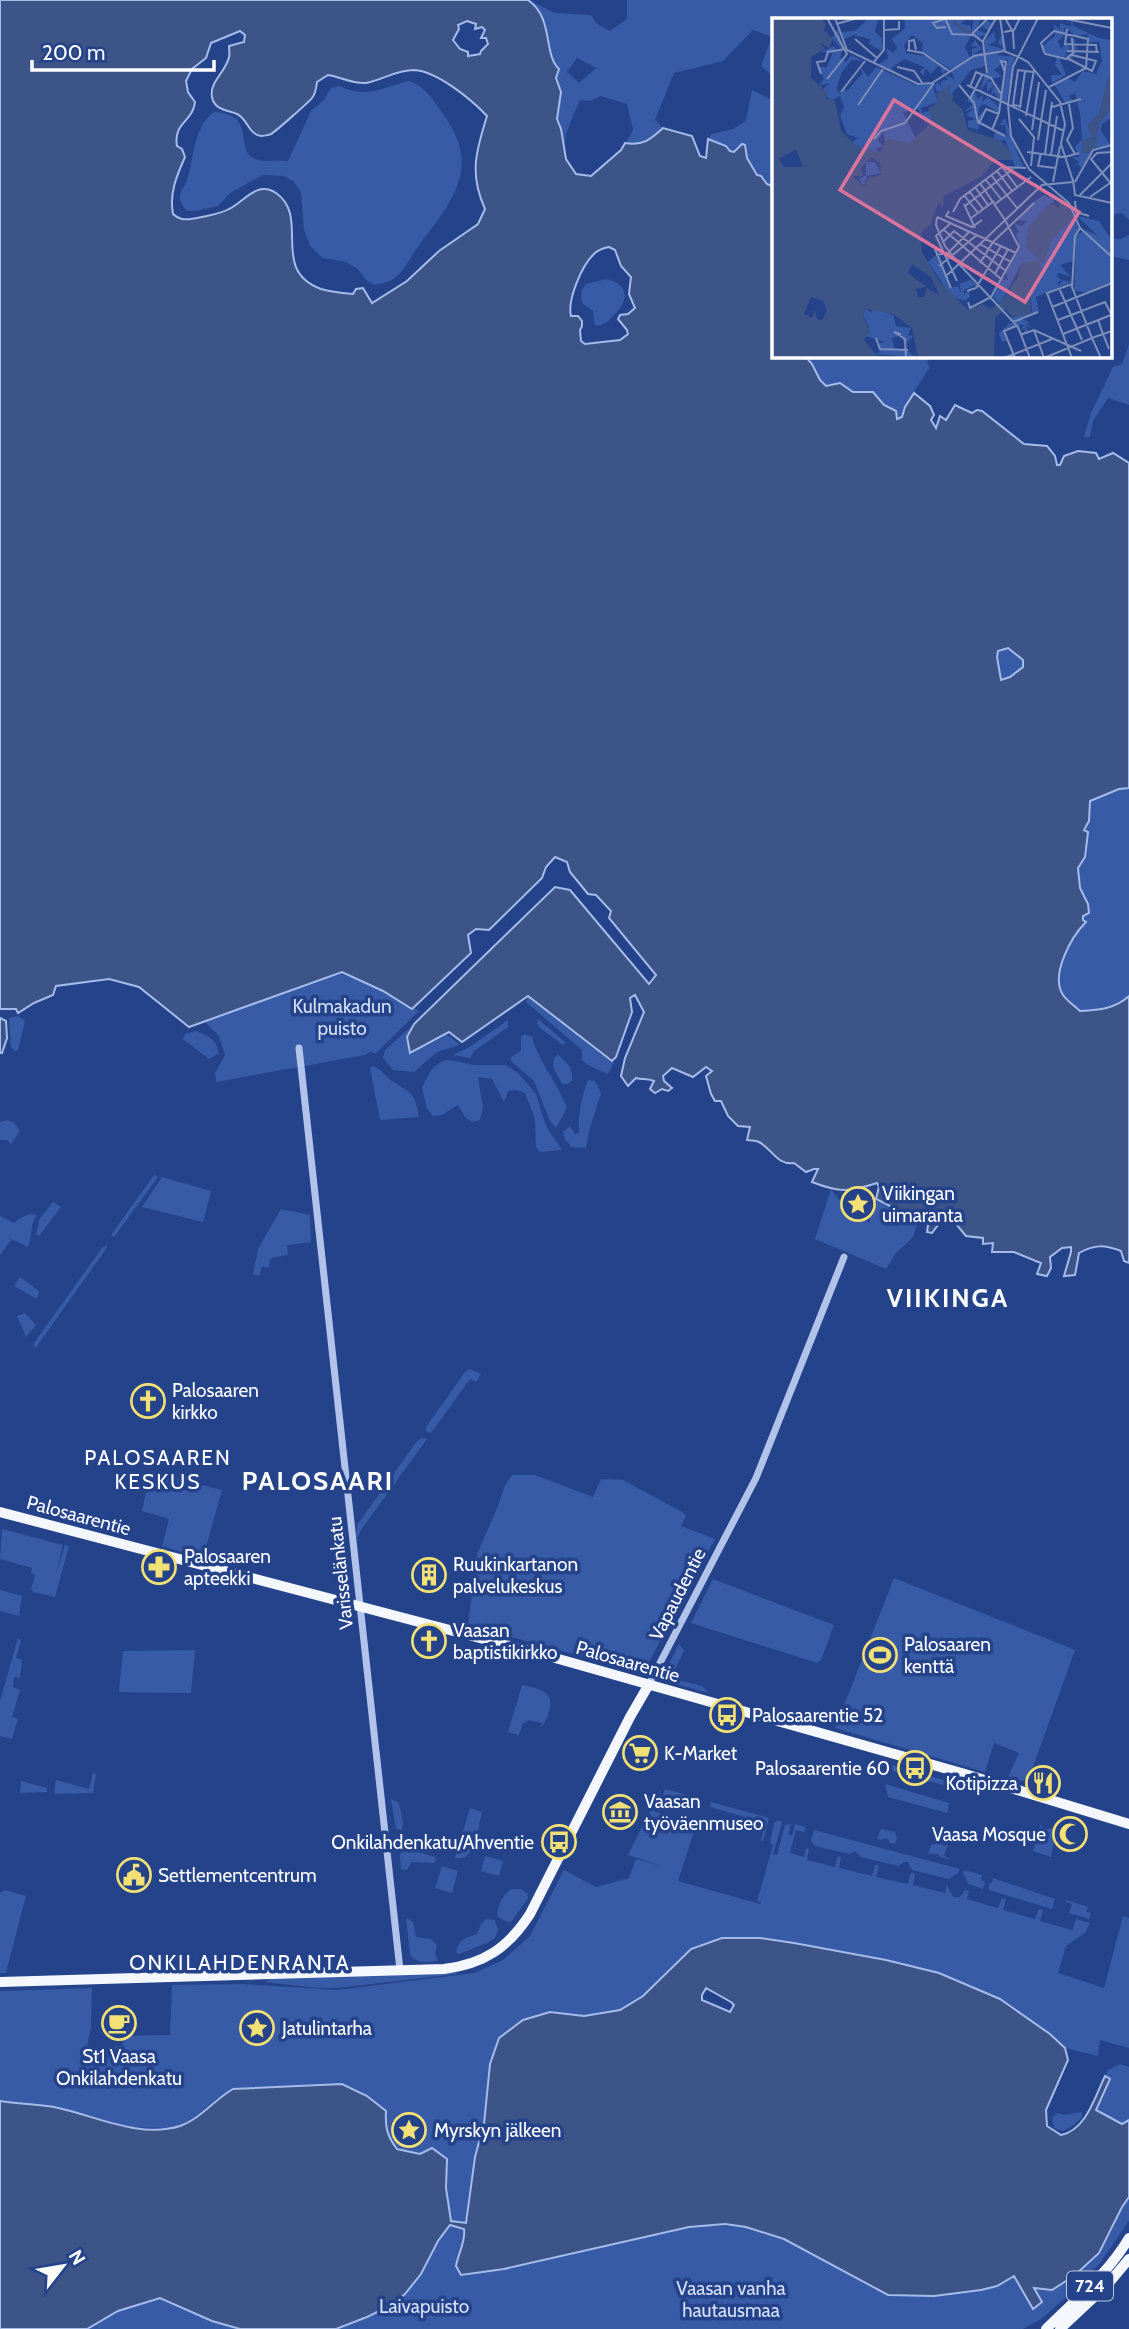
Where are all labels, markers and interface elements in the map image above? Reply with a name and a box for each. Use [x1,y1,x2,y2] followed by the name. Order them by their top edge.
[772,18,1112,357] inset map
[32,28,214,72] scale bar
[42,40,105,65] text: 200 m
[292,995,392,1040] park label: Kulmakadun puisto
[882,1182,963,1227] place label: Viikingan uimaranta
[839,1185,877,1223] place icon: Viikingan uimaranta
[887,1282,1009,1314] district label: VIIKINGA
[172,1379,259,1424] place label: Palosaaren kirkko
[129,1382,167,1420] church icon: Palosaaren kirkko
[84,1445,232,1494] district label: PALOSAAREN KESKUS
[242,1465,394,1497] district label: PALOSAARI
[24,1491,134,1540] street label: Palosaarentie
[323,1515,358,1631] street label: Varisselänkatu
[644,1544,711,1644] street label: Vapaudentie
[184,1545,271,1590] place label: Palosaaren apteekki
[140,1548,178,1586] pharmacy icon: Palosaaren apteekki
[453,1553,578,1598] place label: Ruukinkartanon palvelukeskus
[410,1556,448,1594] building icon: Ruukinkartanon palvelukeskus
[453,1619,557,1664] place label: Vaasan baptistikirkko
[410,1622,448,1660] church icon: Vaasan baptistikirkko
[904,1633,991,1678] place label: Palosaaren kenttä
[573,1636,683,1687] street label: Palosaarentie
[861,1636,899,1674] sports icon: Palosaaren kenttä
[708,1696,746,1734] bus stop icon: Palosaarentie 52
[752,1704,883,1727] place label: Palosaarentie 52
[621,1734,659,1772] supermarket icon: K-Market
[664,1742,738,1765] place label: K-Market
[896,1749,934,1787] bus stop icon: Palosaarentie 60
[755,1757,890,1780] place label: Palosaarentie 60
[1024,1764,1062,1802] restaurant icon: Kotipizza
[946,1772,1018,1795] place label: Kotipizza
[644,1790,763,1835] place label: Vaasan työväenmuseo
[601,1793,639,1831] museum icon: Vaasan työväenmuseo
[1051,1815,1089,1853] mosque icon: Vaasa Mosque
[540,1823,578,1861] bus stop icon: Onkilahdenkatu/Ahventie
[932,1823,1046,1846] place label: Vaasa Mosque
[331,1831,534,1854] place label: Onkilahdenkatu/Ahventie
[115,1856,153,1894] public building icon: Settlementcentrum
[158,1864,317,1887] place label: Settlementcentrum
[129,1950,351,1975] district label: ONKILAHDENRANTA
[100,2004,138,2042] cafe icon: St1 Vaasa Onkilahdenkatu
[238,2009,276,2047] place icon: Jatulintarha
[281,2017,372,2040] place label: Jatulintarha
[56,2045,182,2090] place label: St1 Vaasa Onkilahdenkatu
[390,2111,428,2149] place icon: Myrskyn jälkeen
[434,2119,561,2142] place label: Myrskyn jälkeen
[28,2231,98,2301] north arrow
[64,2246,90,2269] text: N
[1067,2272,1113,2300] road number: 724
[676,2277,786,2322] park label: Vaasan vanha hautausmaa
[379,2295,469,2318] park label: Laivapuisto

